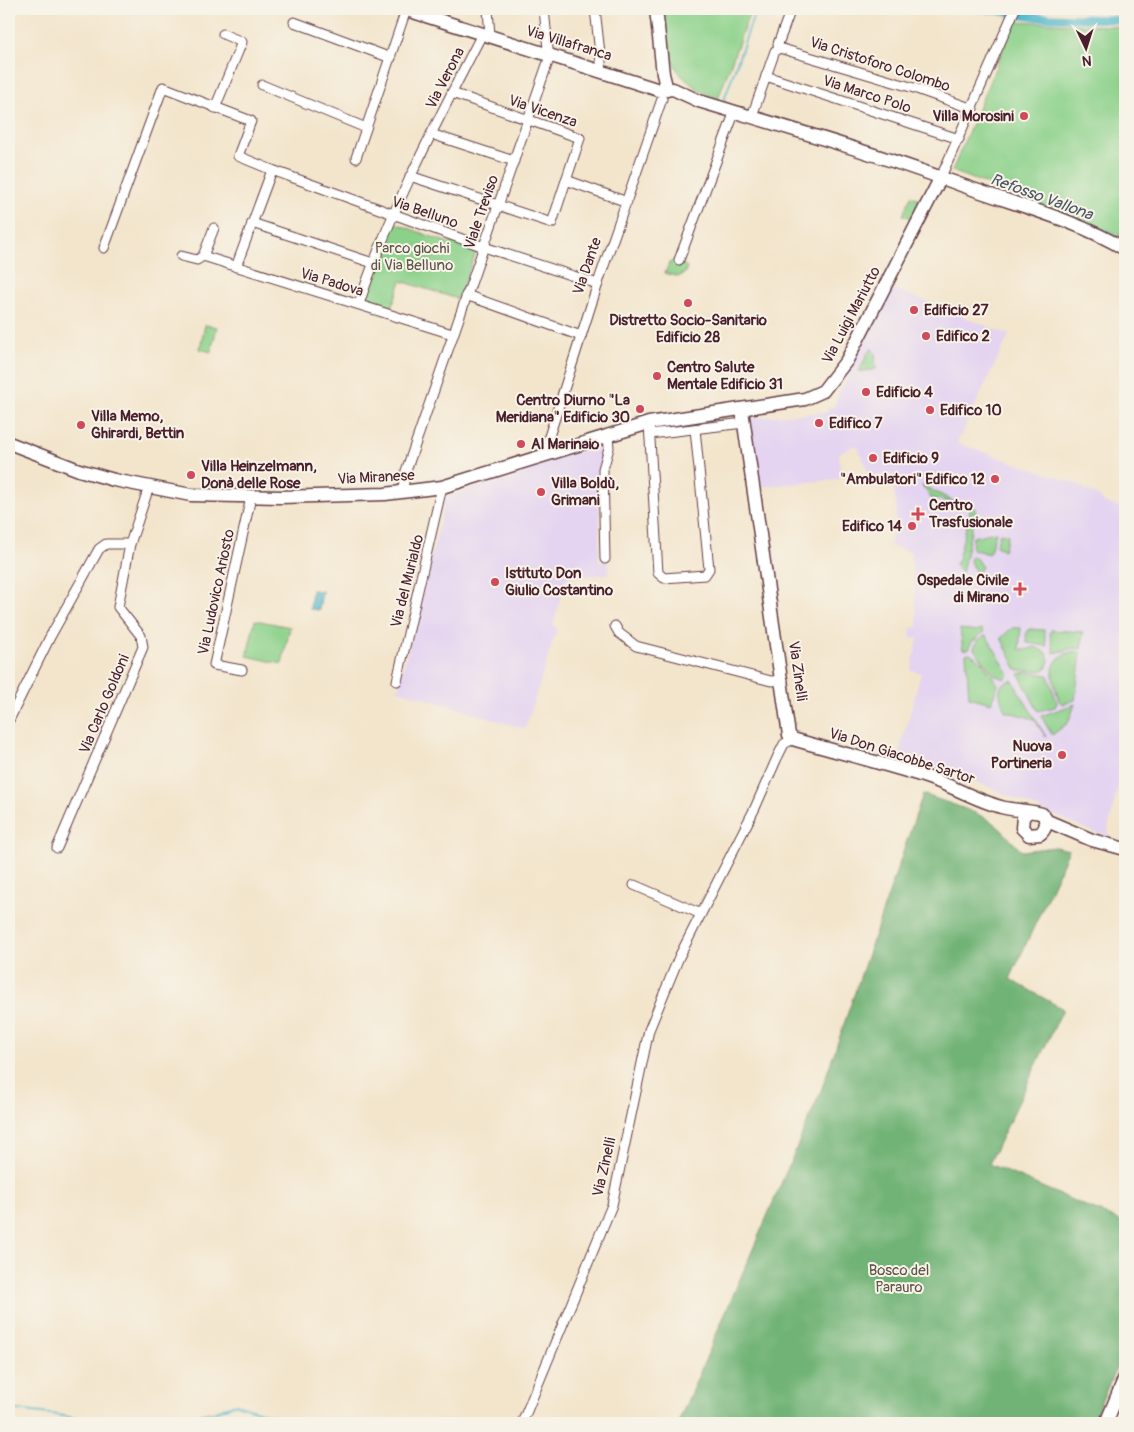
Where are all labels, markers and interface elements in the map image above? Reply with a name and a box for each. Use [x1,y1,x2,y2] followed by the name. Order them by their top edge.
[524,21,614,66] street label: Via Villafranca
[1062,22,1112,72] north arrow
[807,33,953,96] street label: Via Cristoforo Colombo
[422,44,469,112] street label: Via Verona
[1082,52,1092,69] text: N
[820,71,913,118] street label: Via Marco Polo
[506,91,580,132] street label: Via Vicenza
[933,107,1014,126] place label: Villa Morosini
[1018,110,1030,122] marker: Villa Morosini
[988,169,1097,225] water label: Refosso Vallona
[460,172,503,252] street label: Viale Treviso
[389,192,461,233] street label: Via Belluno
[569,234,606,297] street label: Via Dante
[371,239,453,275] park label: Parco giochi di Via Belluno
[818,263,885,367] street label: Via Luigi Mariutto
[298,264,366,301] street label: Via Padova
[682,297,694,309] marker: Distretto Socio-Sanitario Edificio 28
[924,301,989,320] place label: Edificio 27
[908,304,920,316] marker: Edificio 27
[609,311,767,347] place label: Distretto Socio-Sanitario Edificio 28
[936,327,990,346] place label: Edifico 2
[920,330,932,342] marker: Edifico 2
[667,358,783,394] place label: Centro Salute Mentale Edificio 31
[651,370,663,382] marker: Centro Salute Mentale Edificio 31
[876,383,933,402] place label: Edificio 4
[860,386,872,398] marker: Edificio 4
[496,391,630,427] place label: Centro Diurno "La Meridiana" Edificio 30
[940,401,1002,420] place label: Edifico 10
[634,403,646,415] marker: Centro Diurno "La Meridiana" Edificio 30
[924,404,936,416] marker: Edifico 10
[91,407,185,443] place label: Villa Memo, Ghirardi, Bettin
[829,414,883,433] place label: Edifico 7
[813,417,825,429] marker: Edifico 7
[75,419,87,431] marker: Villa Memo, Ghirardi, Bettin
[531,435,599,454] place label: Al Marinaio
[515,438,527,450] marker: Al Marinaio
[883,449,939,468] place label: Edificio 9
[867,452,879,464] marker: Edificio 9
[201,457,317,493] place label: Villa Heinzelmann, Donà delle Rose
[337,466,416,489] street label: Via Miranese
[185,469,197,481] marker: Villa Heinzelmann, Donà delle Rose
[840,470,985,489] place label: "Ambulatori" Edifico 12
[989,473,1001,485] marker: "Ambulatori" Edifico 12
[551,474,619,510] place label: Villa Boldù, Grimani
[535,486,547,498] marker: Villa Boldù, Grimani
[928,496,1013,532] place label: Centro Trasfusionale
[911,507,925,521] marker: Centro Trasfusionale
[842,517,902,536] place label: Edifico 14
[906,520,918,532] marker: Edifico 14
[194,528,239,657] street label: Via Ludovico Ariosto
[387,532,428,630] street label: Via del Murialdo
[505,564,613,600] place label: Istituto Don Giulio Costantino
[917,571,1010,607] place label: Ospedale Civile di Mirano
[489,576,501,588] marker: Istituto Don Giulio Costantino
[1013,582,1027,596] marker: Ospedale Civile di Mirano
[784,640,811,703] street label: Via Zinelli
[75,651,134,757] street label: Via Carlo Goldoni
[827,724,978,789] street label: Via Don Giacobbe Sartor
[991,737,1052,773] place label: Nuova Portineria
[1056,749,1068,761] marker: Nuova Portineria
[588,1135,621,1199] street label: Via Zinelli
[869,1261,929,1297] park label: Bosco del Parauro

